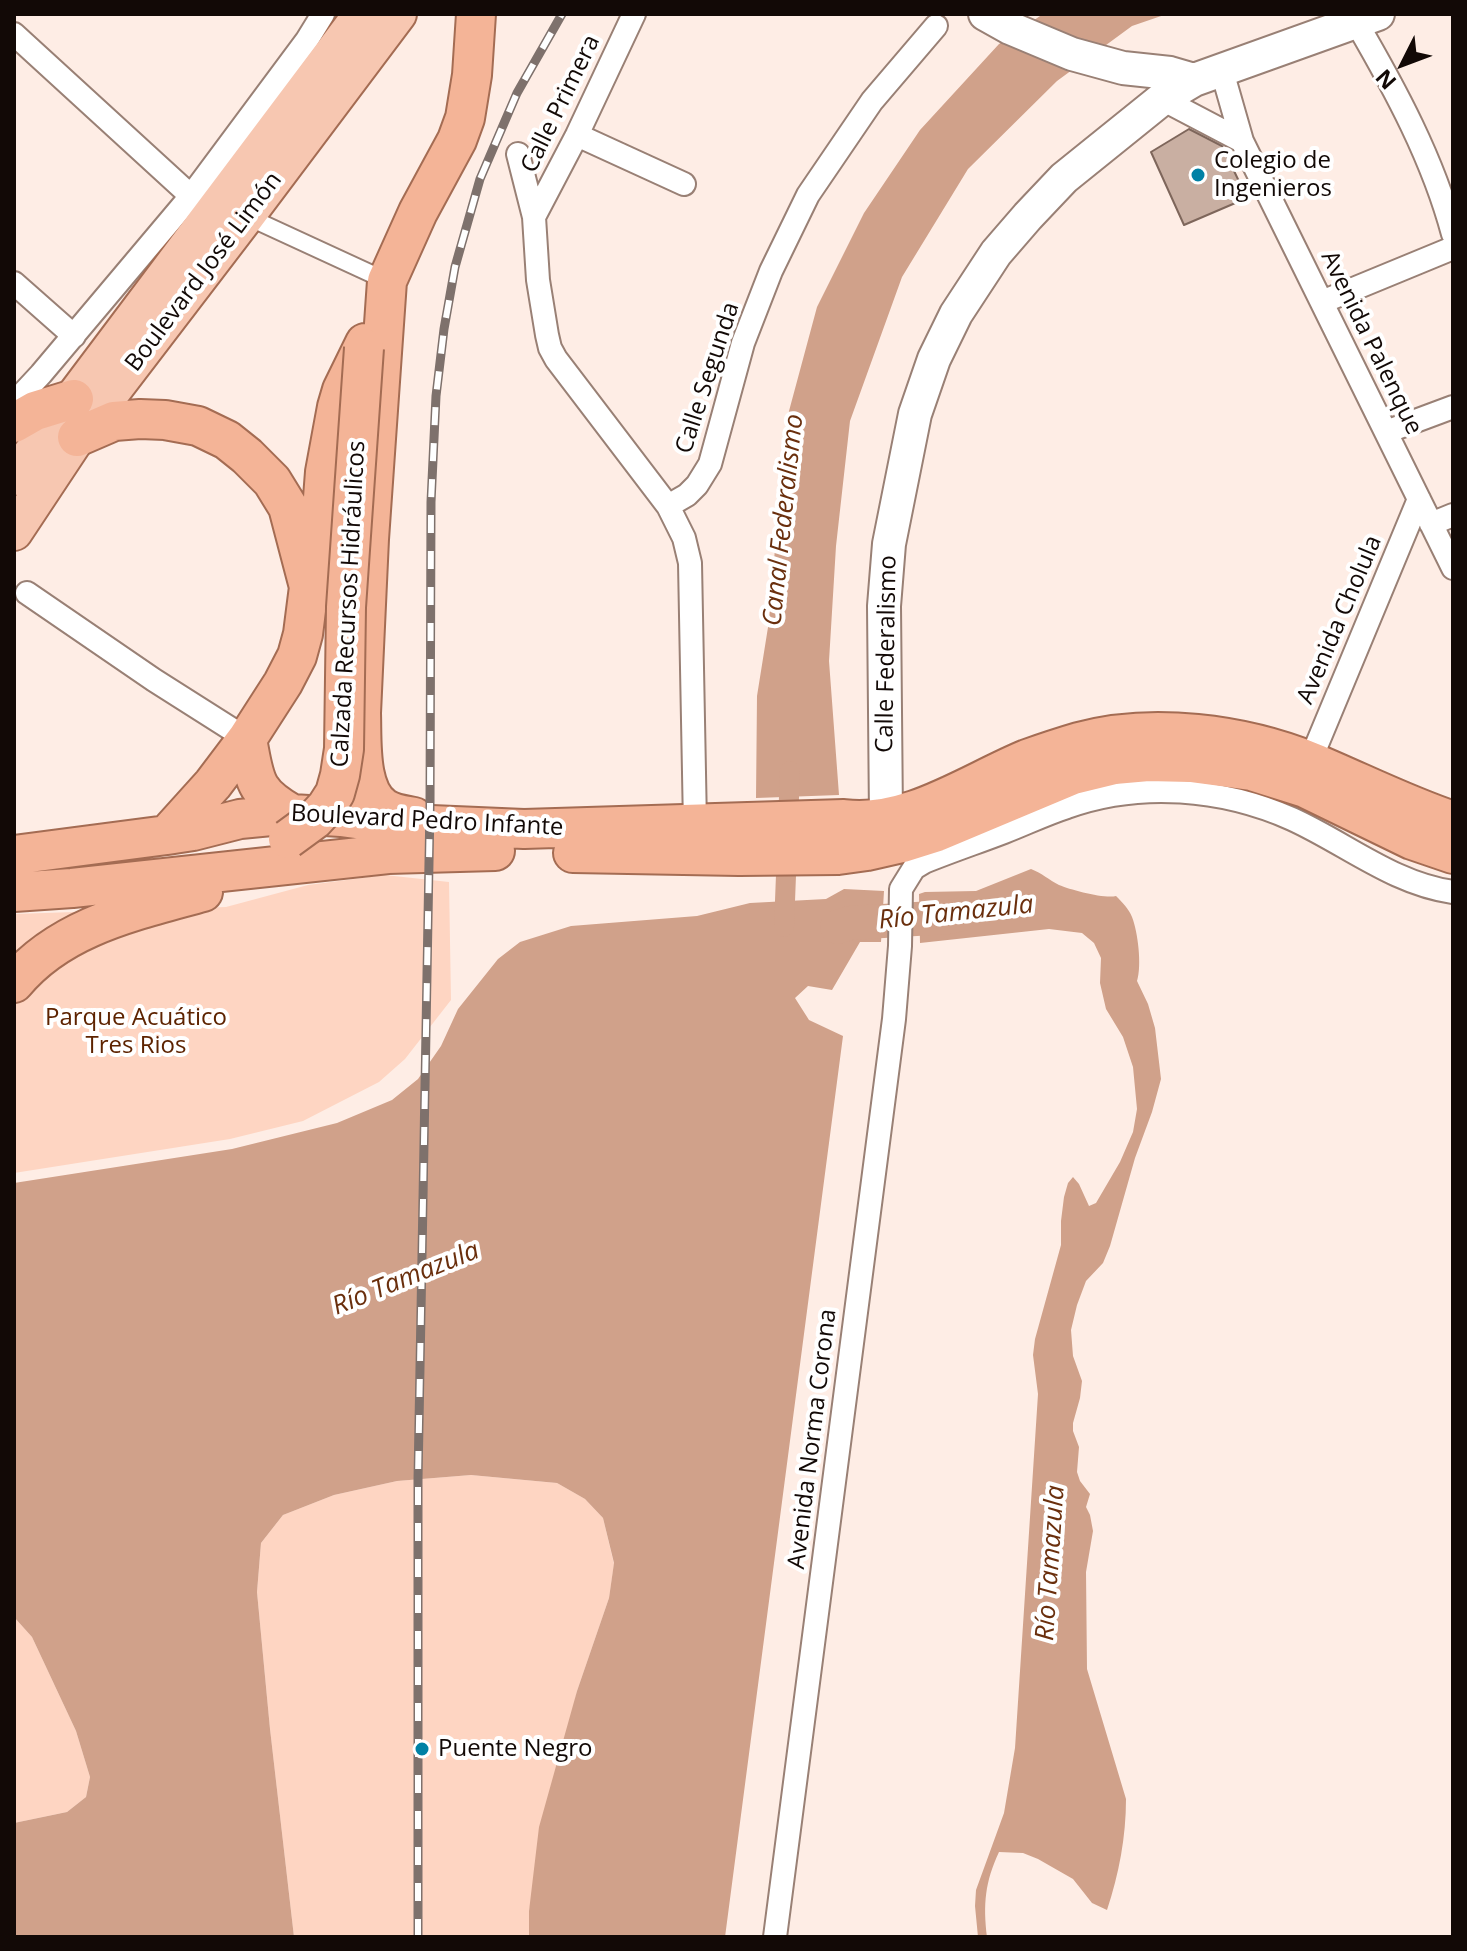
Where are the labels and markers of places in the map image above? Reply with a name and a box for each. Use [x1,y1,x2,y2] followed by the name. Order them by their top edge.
[1214,147,1332,203] place label: Colegio de Ingenieros
[1189,166,1207,184] marker: Colegio de Ingenieros
[438,1735,592,1763] place label: Puente Negro
[413,1740,431,1758] marker: Puente Negro

